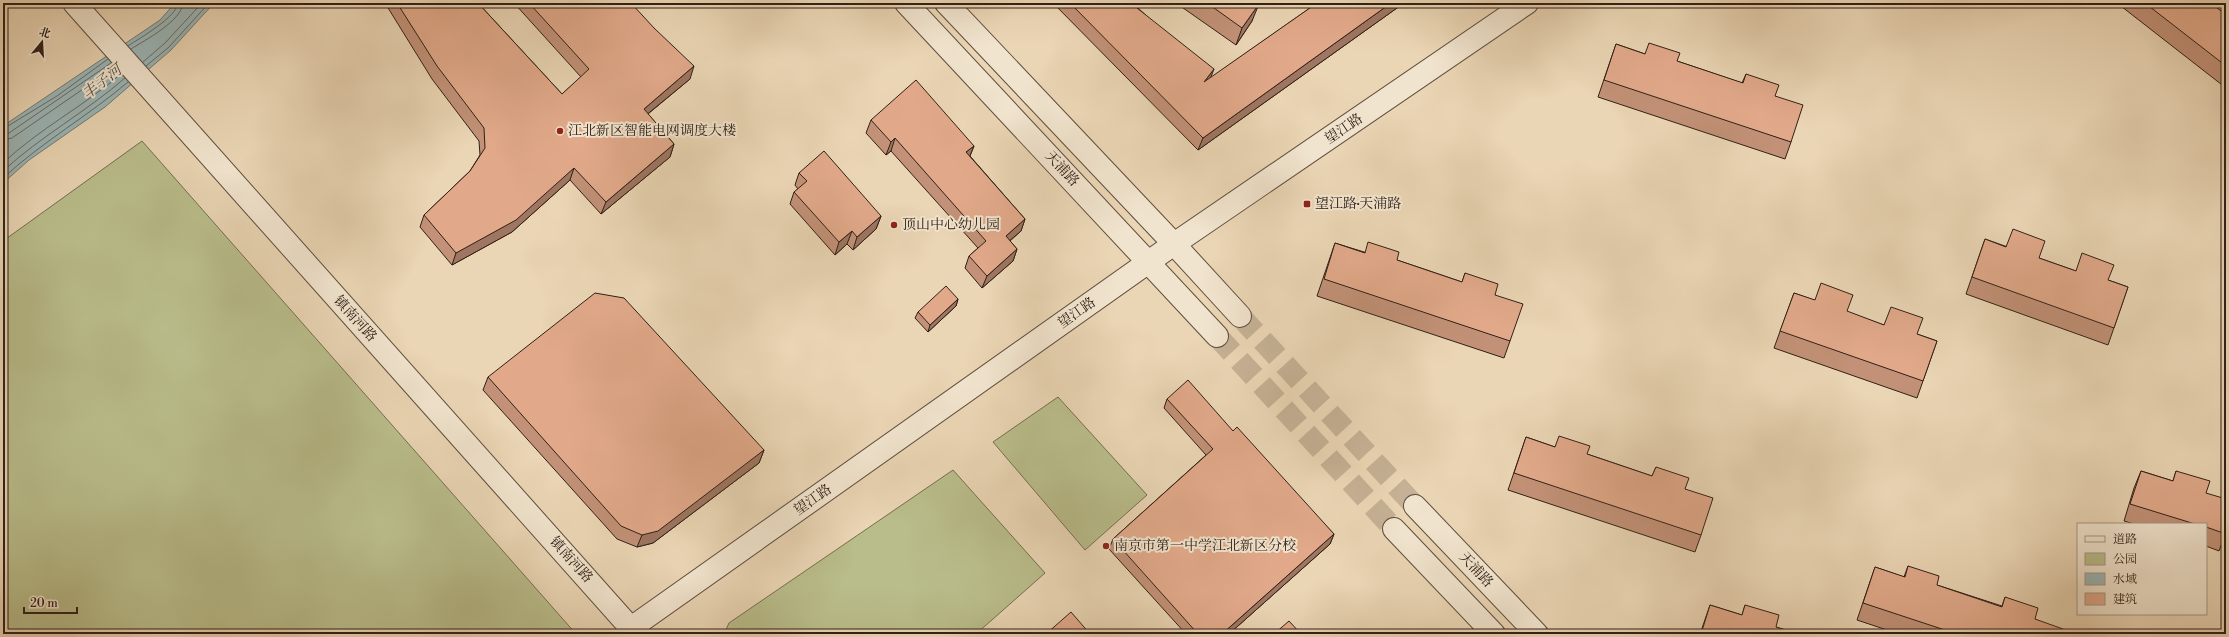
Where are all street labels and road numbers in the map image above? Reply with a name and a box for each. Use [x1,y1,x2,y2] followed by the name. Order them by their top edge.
[1322,110,1366,148] street label: 望江路
[1041,148,1083,190] street label: 天浦路
[330,292,380,346] street label: 镇南河路
[1055,294,1099,332] street label: 望江路
[791,481,835,519] street label: 望江路
[546,533,596,587] street label: 镇南河路
[1455,549,1497,591] street label: 天浦路

